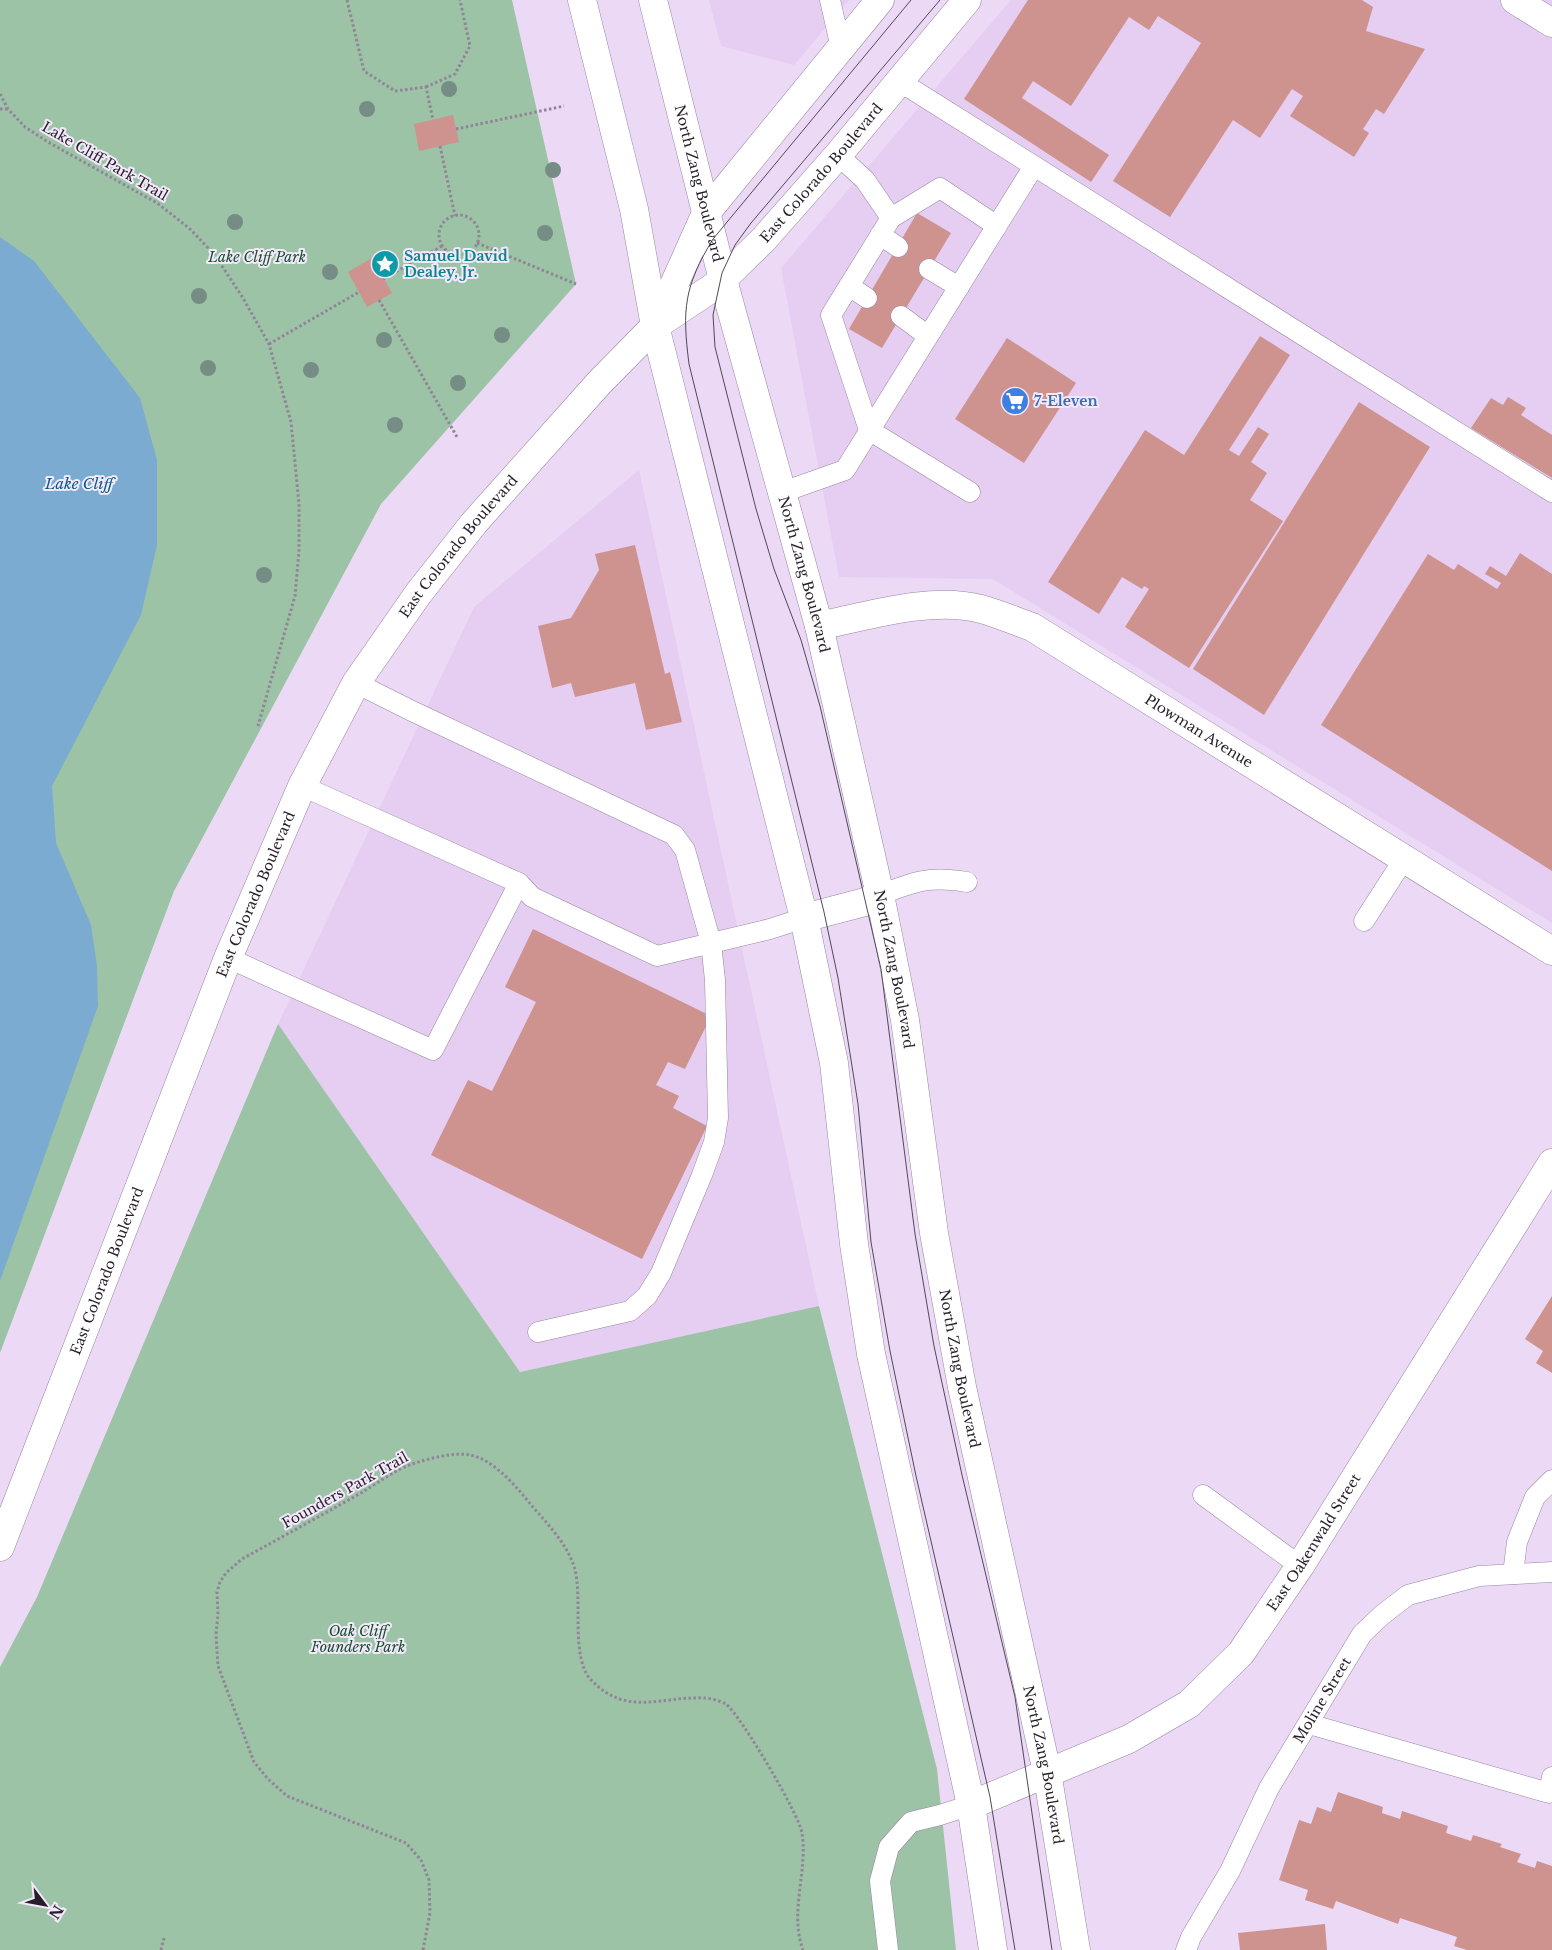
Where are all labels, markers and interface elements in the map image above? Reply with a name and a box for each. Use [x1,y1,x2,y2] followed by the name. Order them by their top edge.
[756,99,887,246] street label: East Colorado Boulevard
[671,103,727,264] street label: North Zang Boulevard
[39,118,172,205] street label: Lake Cliff Park Trail
[404,247,508,281] place label: Samuel David Dealey, Jr.
[207,248,306,266] park label: Lake Cliff Park
[370,249,400,279] place icon: Samuel David Dealey, Jr.
[1000,386,1030,416] supermarket icon: 7-Eleven
[1034,392,1098,410] place label: 7-Eleven
[395,471,522,621] street label: East Colorado Boulevard
[44,474,117,493] water label: Lake Cliff
[774,494,834,655] street label: North Zang Boulevard
[1141,690,1256,771] street label: Plowman Avenue
[212,808,299,980] street label: East Colorado Boulevard
[870,888,918,1050] street label: North Zang Boulevard
[66,1184,148,1358] street label: East Colorado Boulevard
[935,1288,984,1450] street label: North Zang Boulevard
[279,1448,412,1532] street label: Founders Park Trail
[1263,1470,1365,1615] street label: East Oakenwald Street
[310,1622,405,1656] park label: Oak Cliff Founders Park
[1289,1653,1355,1746] street label: Moline Street
[1019,1684,1068,1846] street label: North Zang Boulevard
[20,1880,70,1930] north arrow
[45,1902,67,1922] text: N

